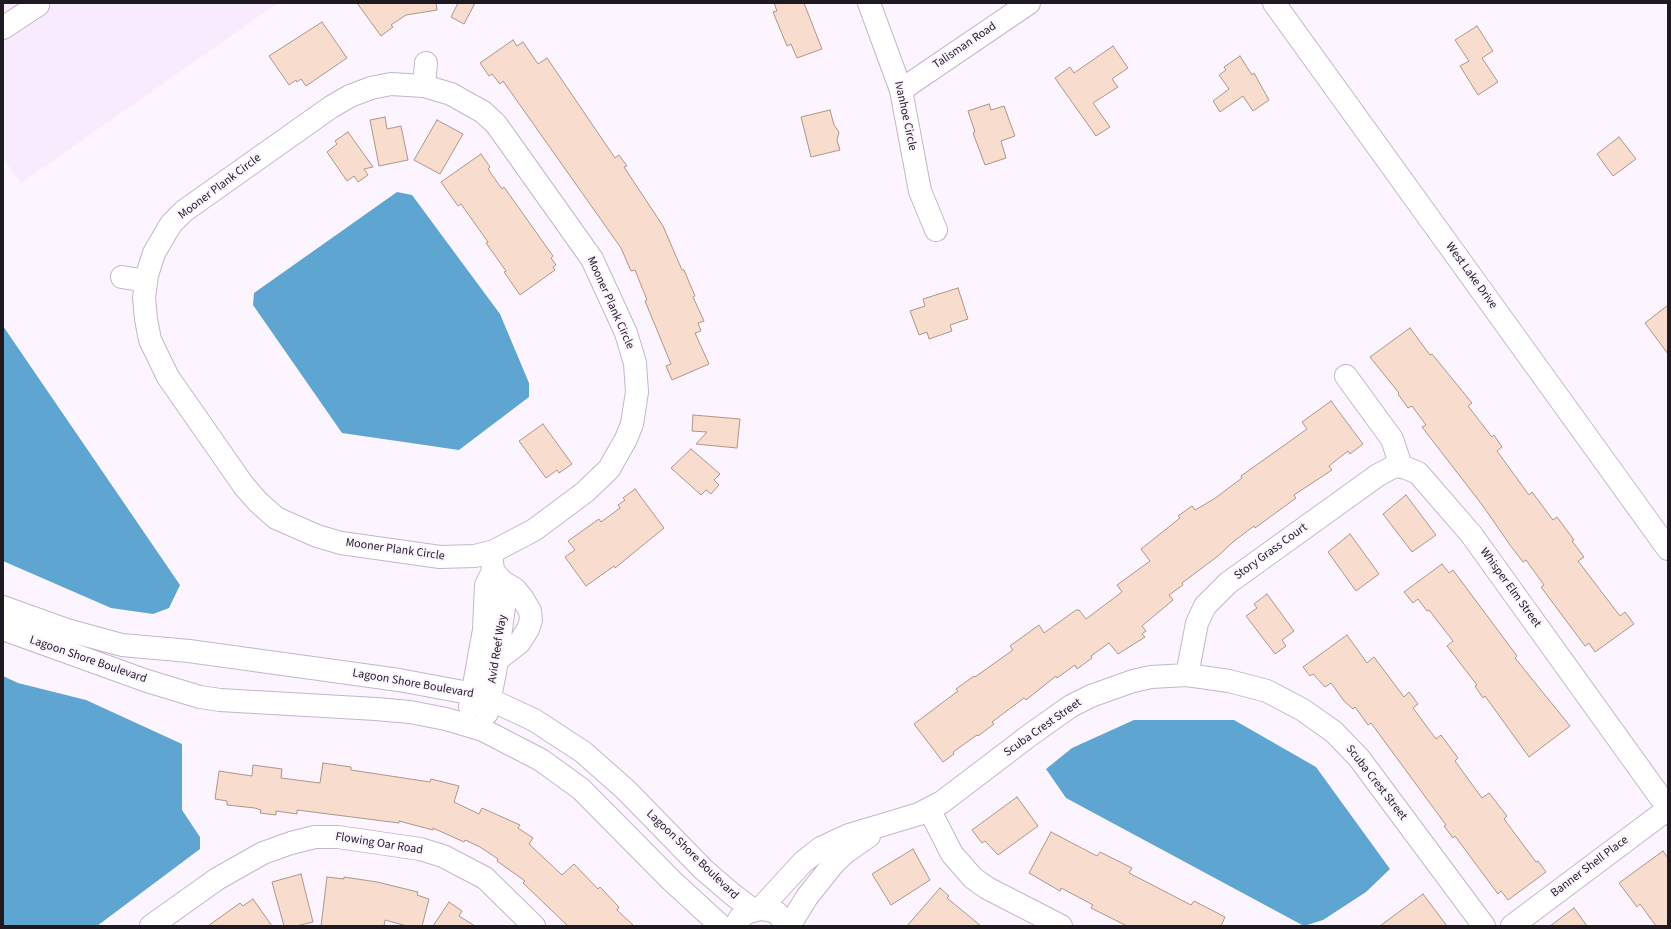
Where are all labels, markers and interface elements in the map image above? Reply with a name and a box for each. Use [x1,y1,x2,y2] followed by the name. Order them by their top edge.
[931,20,999,72] street label: Talisman Road
[891,80,919,152] street label: Ivanhoe Circle
[176,151,264,223] street label: Mooner Plank Circle
[1442,240,1500,312] street label: West Lake Drive
[583,254,637,352] street label: Mooner Plank Circle
[1232,521,1310,583] street label: Story Grass Court
[345,536,445,564] street label: Mooner Plank Circle
[1476,545,1544,631] street label: Whisper Elm Street
[485,614,511,684] street label: Avid Reef Way
[28,633,148,687] street label: Lagoon Shore Boulevard
[351,666,475,702] street label: Lagoon Shore Boulevard
[1001,696,1085,760] street label: Scuba Crest Street
[1342,743,1410,823] street label: Scuba Crest Street
[643,807,741,903] street label: Lagoon Shore Boulevard
[334,830,424,858] street label: Flowing Oar Road
[1548,833,1632,901] street label: Banner Shell Place

